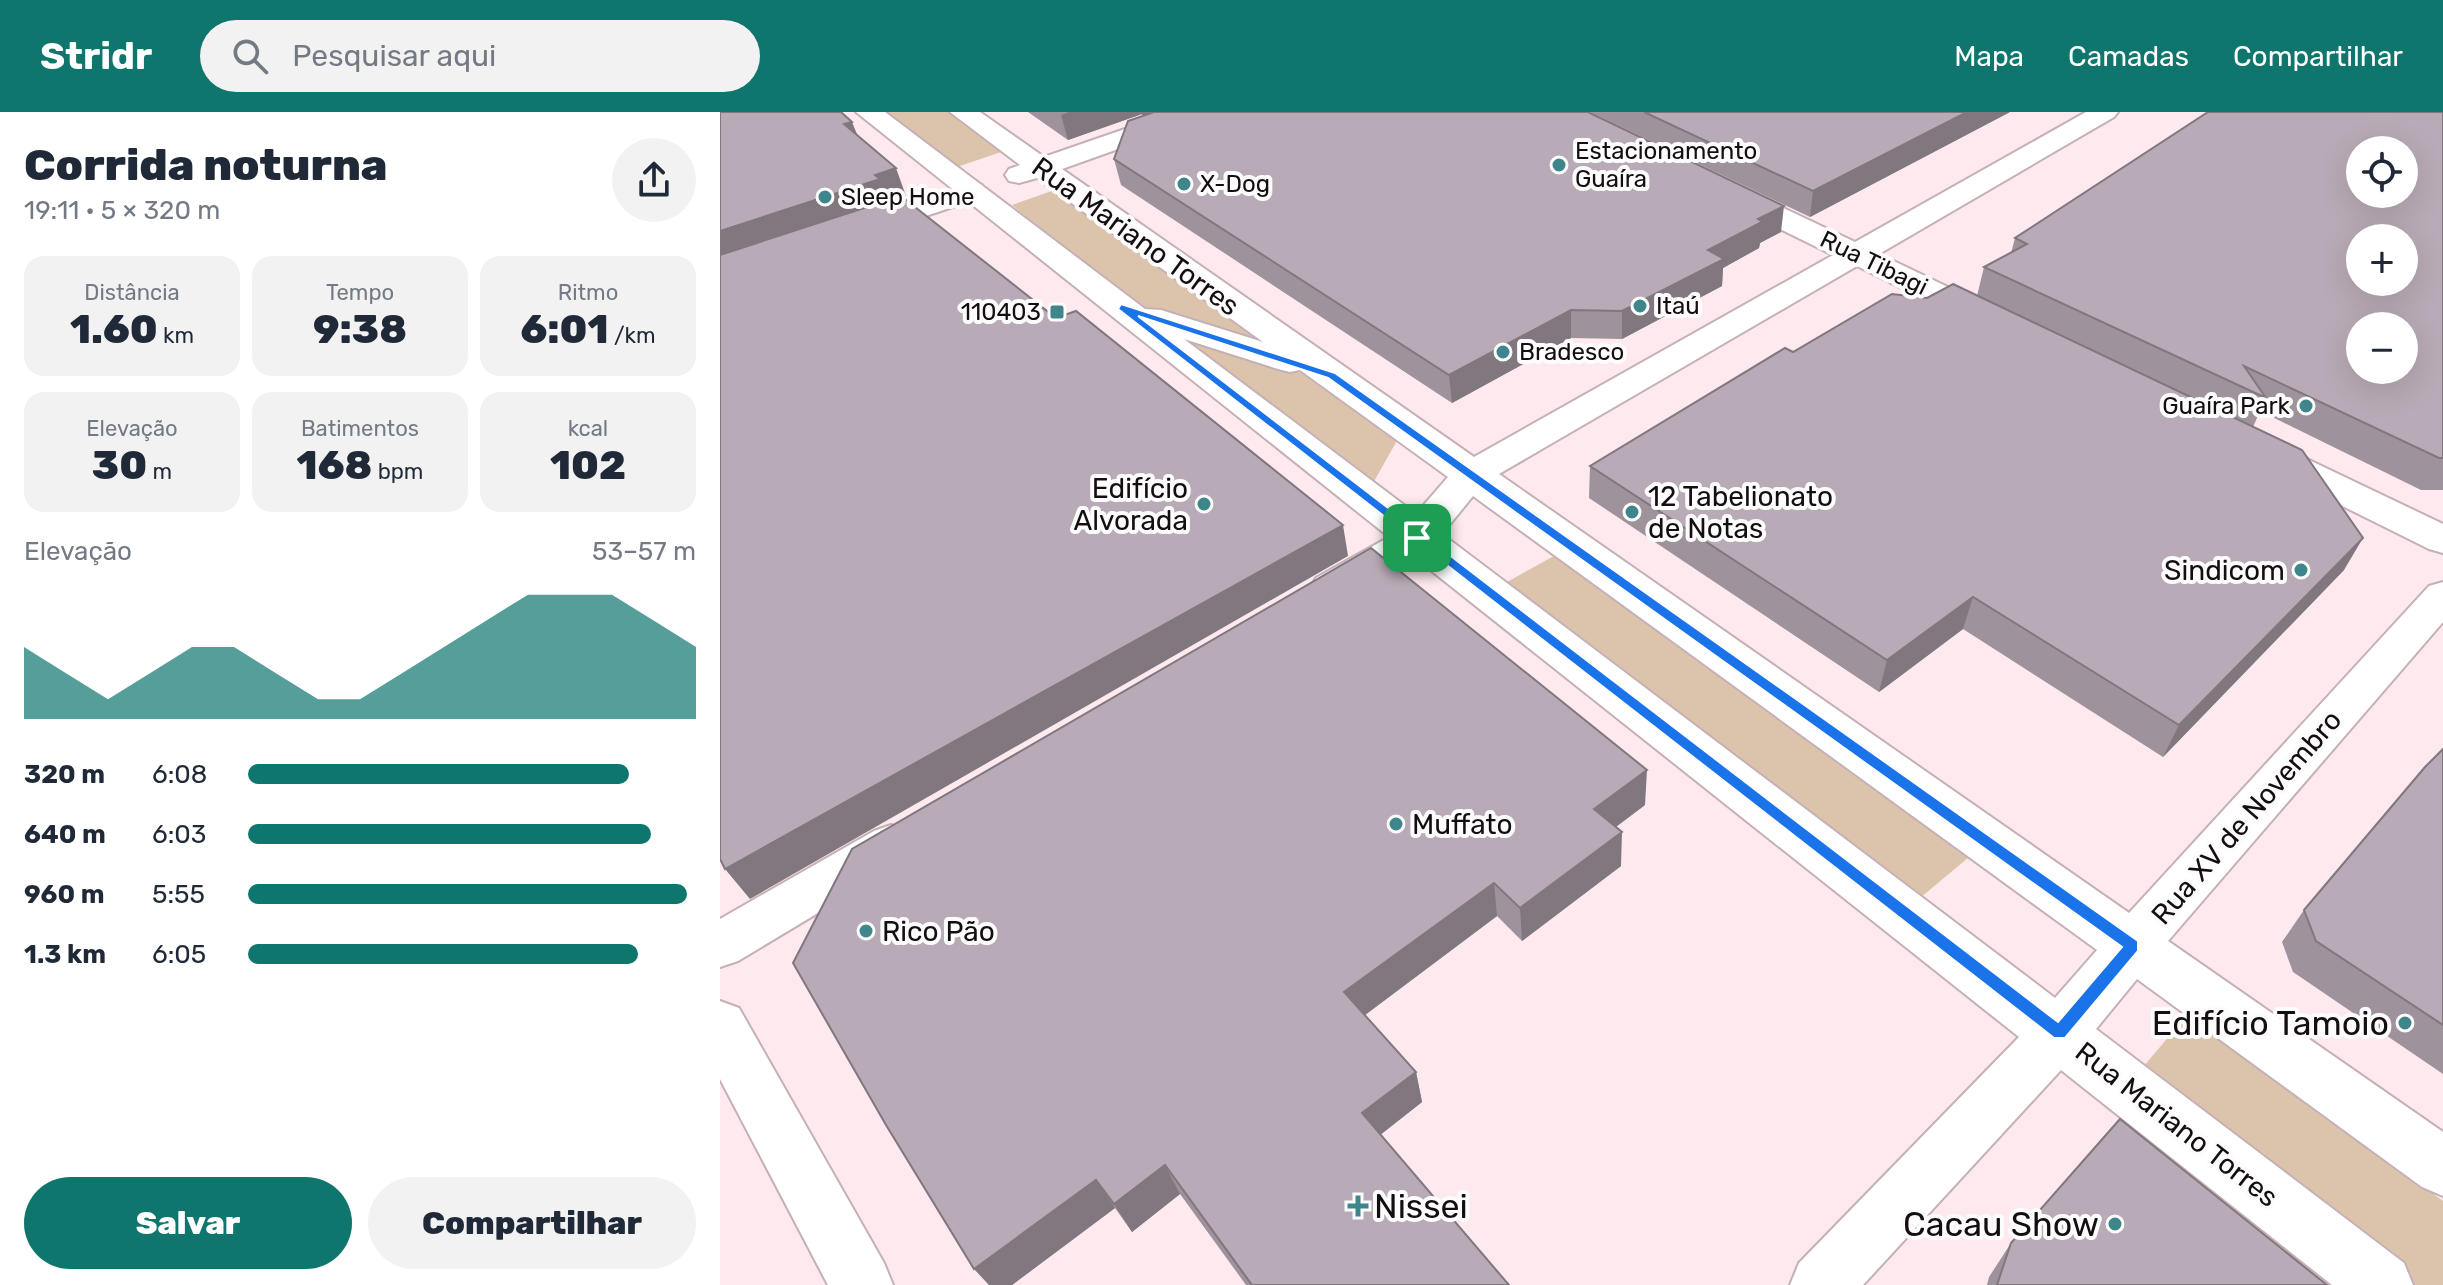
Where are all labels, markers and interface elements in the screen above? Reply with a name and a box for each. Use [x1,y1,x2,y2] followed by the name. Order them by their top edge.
[200,20,760,92] search box
[40,33,152,79] text: Stridr
[228,34,272,78] icon: search
[292,38,496,74] text: Pesquisar aqui
[1954,40,2024,73] text: Mapa
[2068,40,2189,73] text: Camadas
[2233,40,2403,73] text: Compartilhar
[2346,136,2418,384] map controls
[2346,136,2418,208] button: locate
[1575,137,1757,193] place label: Estacionamento Guaíra
[612,138,696,222] button: share
[24,139,388,191] text: Corrida noturna
[1026,150,1246,323] street label: Rua Mariano Torres
[1550,156,1568,174] marker: Estacionamento Guaíra
[1200,170,1270,198] place label: X-Dog
[1175,175,1193,193] marker: X-Dog
[841,183,975,211] place label: Sleep Home
[816,188,834,206] marker: Sleep Home
[24,195,220,226] text: 19:11 · 5 × 320 m
[2346,224,2418,296] button: +
[1816,225,1932,301] street label: Rua Tibagi
[84,279,180,306] text: Distância
[326,279,394,306] text: Tempo
[558,279,618,306] text: Ritmo
[1656,292,1700,320] place label: Itaú
[1631,297,1649,315] marker: Itaú
[961,298,1041,326] place label: 110403
[1048,303,1066,321] marker: 110403
[70,306,158,353] text: 1.60
[313,306,407,353] text: 9:38
[520,306,609,353] text: 6:01
[2346,312,2418,384] button: −
[158,322,194,349] text: km
[609,322,656,349] text: /km
[1519,338,1624,366] place label: Bradesco
[1494,343,1512,361] marker: Bradesco
[2162,392,2291,420] place label: Guaíra Park
[2297,397,2315,415] marker: Guaíra Park
[86,415,178,442] text: Elevação
[301,415,419,442] text: Batimentos
[568,415,608,442] text: kcal
[92,442,147,489] text: 30
[297,442,372,489] text: 168
[550,442,626,489] text: 102
[147,458,172,485] text: m
[372,458,423,485] text: bpm
[1073,472,1188,537] place label: Edifício Alvorada
[1648,480,1833,545] place label: 12 Tabelionato de Notas
[1195,495,1213,513] marker: Edifício Alvorada
[1623,503,1641,521] marker: 12 Tabelionato de Notas
[1383,504,1451,572] pin
[1395,516,1439,560] icon: arrive
[24,536,132,567] text: Elevação
[592,536,696,567] text: 53–57 m
[2164,554,2285,587] place label: Sindicom
[2292,561,2310,579] marker: Sindicom
[2145,704,2348,931] street label: Rua XV de Novembro
[24,759,105,790] text: 320 m
[152,759,207,790] text: 6:08
[1412,808,1513,841] place label: Muffato
[1387,815,1405,833] marker: Muffato
[24,819,106,850] text: 640 m
[152,819,206,850] text: 6:03
[24,879,105,910] text: 960 m
[152,879,205,910] text: 5:55
[882,915,995,948] place label: Rico Pão
[857,922,875,940] marker: Rico Pão
[24,939,106,970] text: 1.3 km
[152,939,206,970] text: 6:05
[2152,1003,2389,1044] place label: Edifício Tamoio
[2396,1014,2414,1032] marker: Edifício Tamoio
[2069,1035,2285,1214] street label: Rua Mariano Torres
[24,1177,352,1269] button: Salvar
[368,1177,696,1269] button: Compartilhar
[1374,1186,1468,1227] place label: Nissei
[1349,1197,1367,1215] marker: Nissei
[1903,1204,2099,1245] place label: Cacau Show
[2106,1215,2124,1233] marker: Cacau Show

